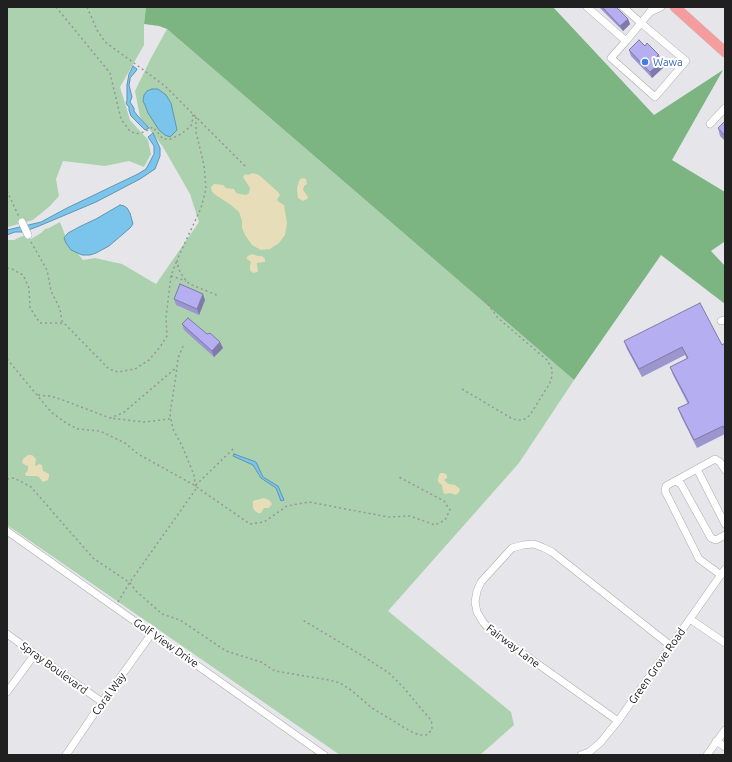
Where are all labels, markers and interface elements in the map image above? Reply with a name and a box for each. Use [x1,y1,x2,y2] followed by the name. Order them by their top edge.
[653,55,683,69] place label: Wawa
[640,57,650,67] marker: Wawa
[131,616,201,670] street label: Golf View Drive
[484,622,542,670] street label: Fairway Lane
[626,626,688,706] street label: Green Grove Road
[18,639,90,697] street label: Spray Boulevard
[89,670,129,718] street label: Coral Way

